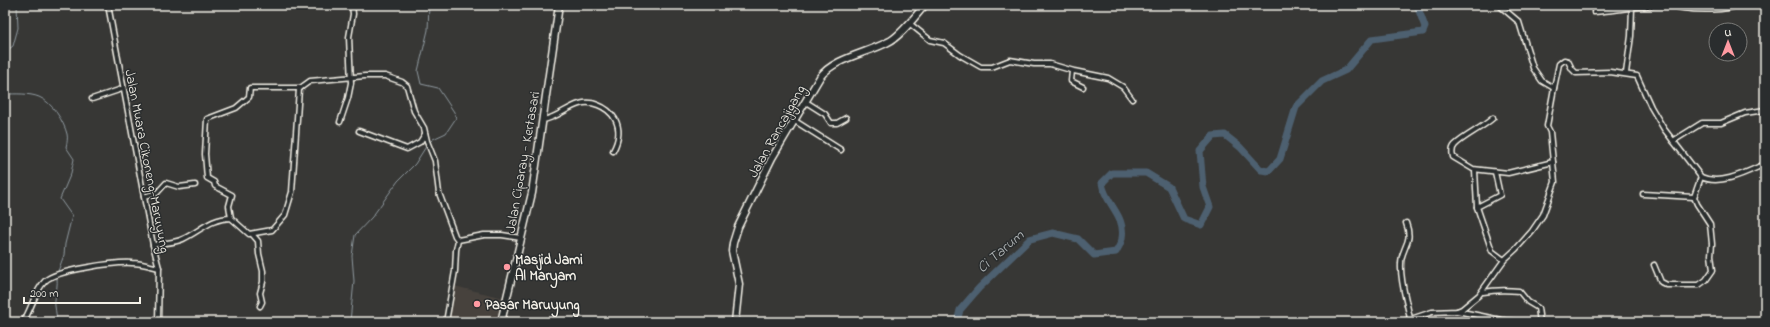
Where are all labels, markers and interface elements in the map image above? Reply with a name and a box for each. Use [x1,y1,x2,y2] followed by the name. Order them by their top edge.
[1708,22,1748,62] north arrow
[1725,25,1732,41] text: U
[117,68,175,255] street label: Jalan Muara Cikoneng-Maruyung
[743,82,812,182] street label: Jalan Rancajigang
[501,90,547,235] street label: Jalan Ciparay - Kertasari
[972,225,1029,278] water label: Ci Tarum
[515,250,583,289] place label: Masjid Jami Al Maryam
[502,262,512,272] marker: Masjid Jami Al Maryam
[24,279,140,305] scale bar
[30,285,59,303] text: 200 m
[485,295,580,318] place label: Pasar Maruyung
[472,299,482,309] marker: Pasar Maruyung

